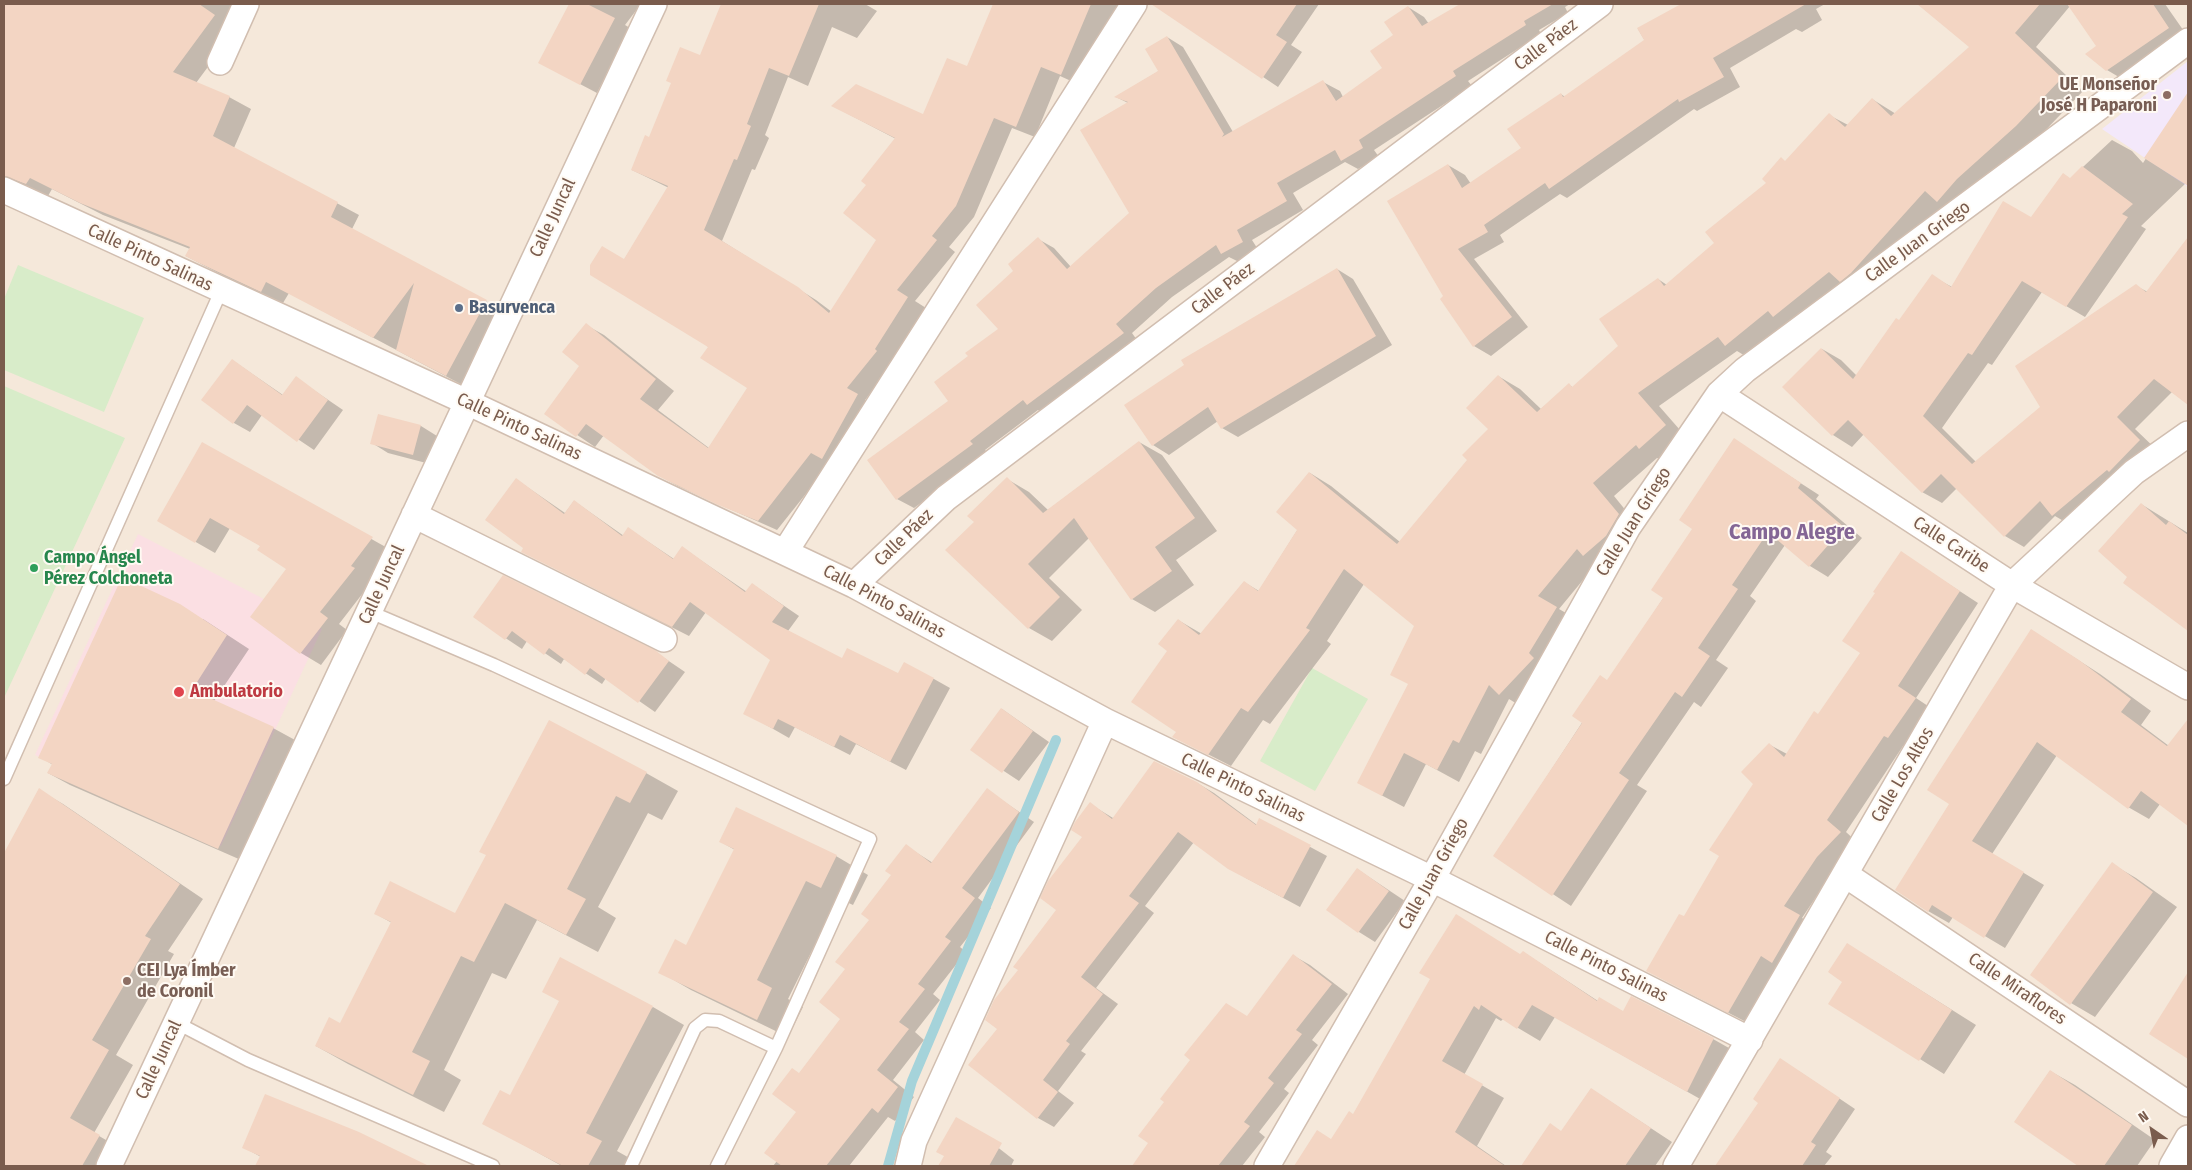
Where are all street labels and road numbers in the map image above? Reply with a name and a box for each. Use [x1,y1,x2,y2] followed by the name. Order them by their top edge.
[1510,14,1582,76] street label: Calle Páez
[525,175,581,261] street label: Calle Juncal
[1861,197,1975,287] street label: Calle Juan Griego
[84,220,216,296] street label: Calle Pinto Salinas
[1187,258,1259,320] street label: Calle Páez
[453,389,585,465] street label: Calle Pinto Salinas
[1592,463,1676,581] street label: Calle Juan Griego
[870,505,938,571] street label: Calle Páez
[1909,512,1993,578] street label: Calle Caribe
[354,542,410,628] street label: Calle Juncal
[819,561,949,643] street label: Calle Pinto Salinas
[1867,724,1939,826] street label: Calle Los Altos
[1177,749,1309,827] street label: Calle Pinto Salinas
[1394,814,1474,934] street label: Calle Juan Griego
[1541,927,1671,1007] street label: Calle Pinto Salinas
[1964,948,2070,1030] street label: Calle Miraflores
[131,1017,187,1103] street label: Calle Juncal

